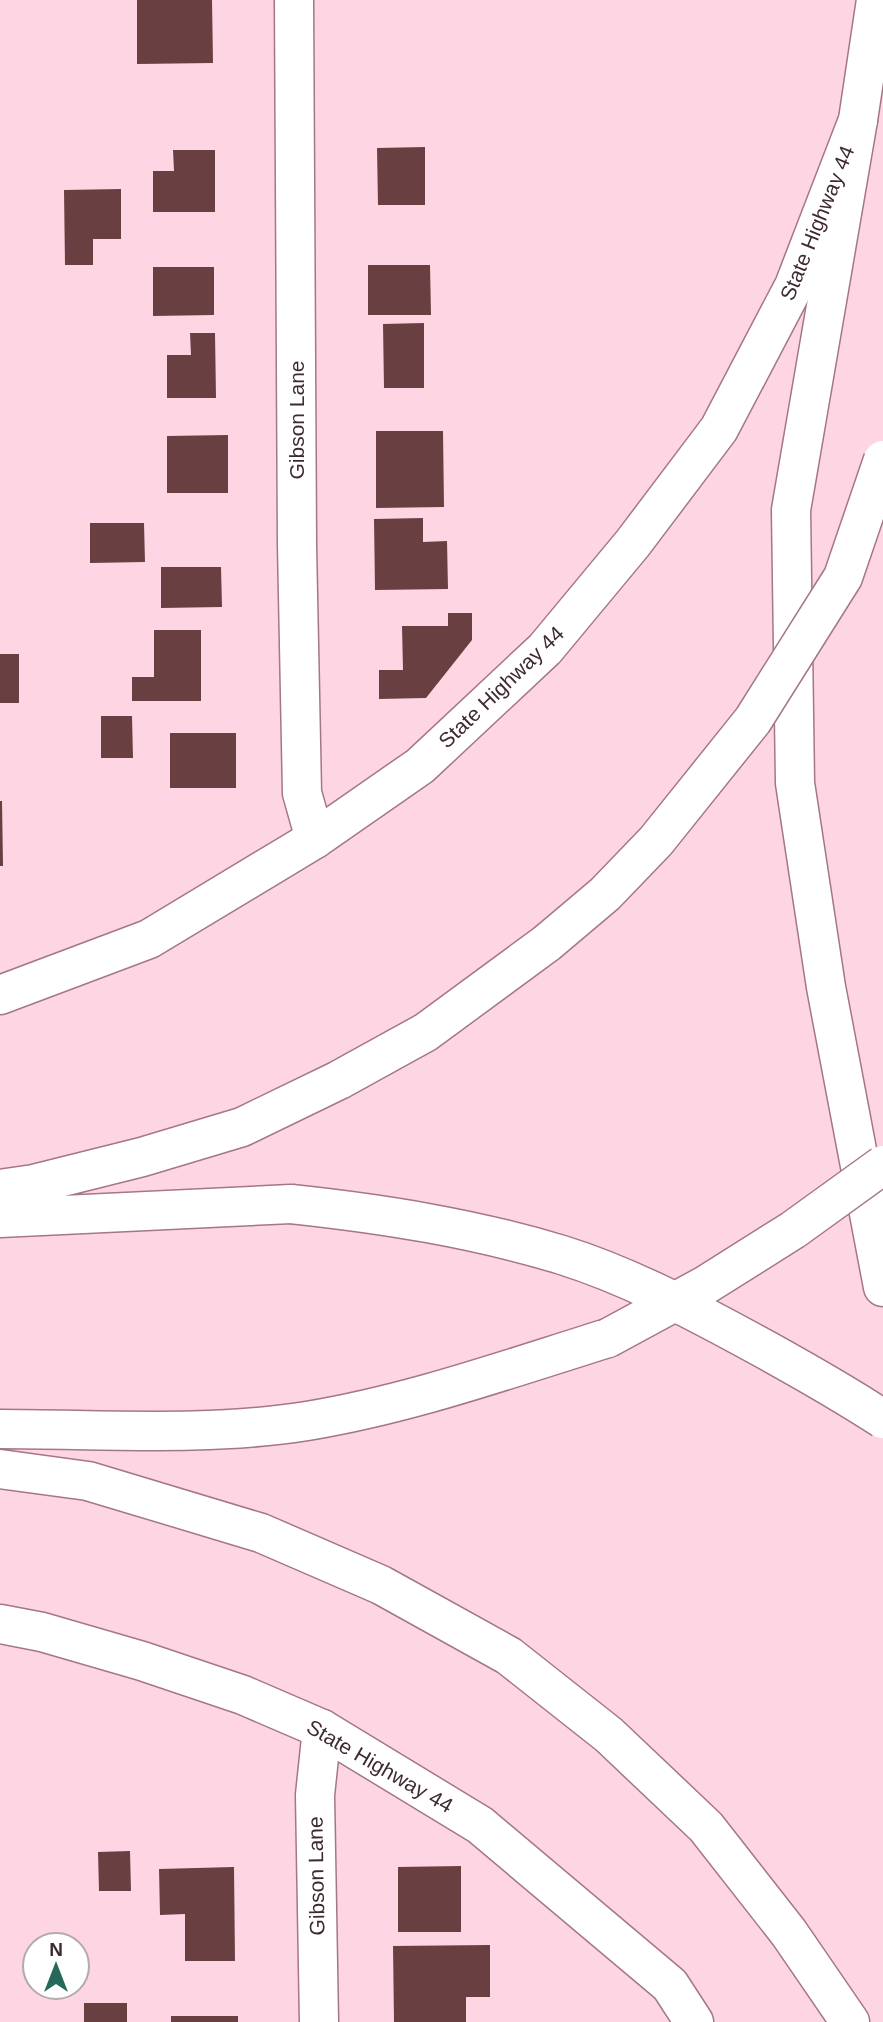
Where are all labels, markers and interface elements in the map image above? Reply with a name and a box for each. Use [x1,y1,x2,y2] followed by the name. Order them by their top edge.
[776,142,859,304] street label: State Highway 44
[285,360,308,480] street label: Gibson Lane
[434,621,568,752] street label: State Highway 44
[303,1715,457,1817] street label: State Highway 44
[303,1816,329,1936] street label: Gibson Lane
[21,1931,91,2001] north arrow
[49,1939,63,1960] text: N

